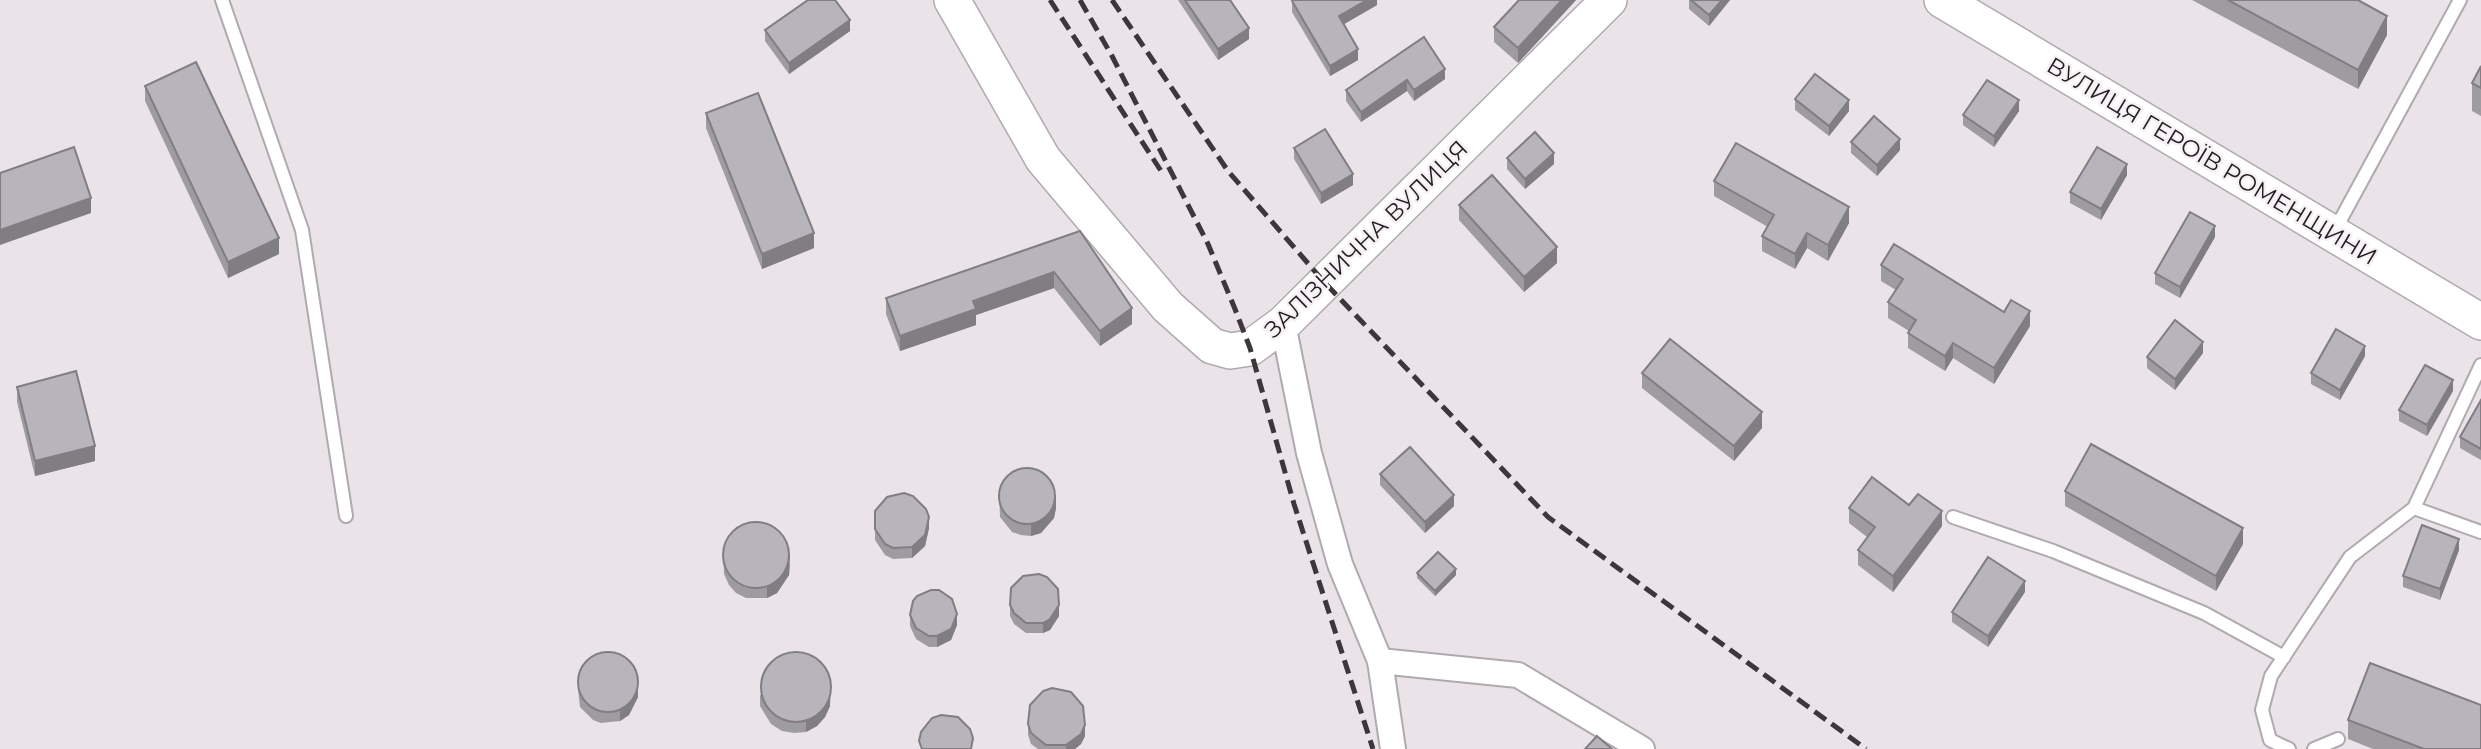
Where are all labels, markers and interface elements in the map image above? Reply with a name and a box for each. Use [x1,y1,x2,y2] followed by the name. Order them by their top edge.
[2042,51,2382,271] street label: ВУЛИЦЯ ГЕРОЇВ РОМЕНЩИНИ
[1258,134,1474,344] street label: ЗАЛІЗНИЧНА ВУЛИЦЯ

